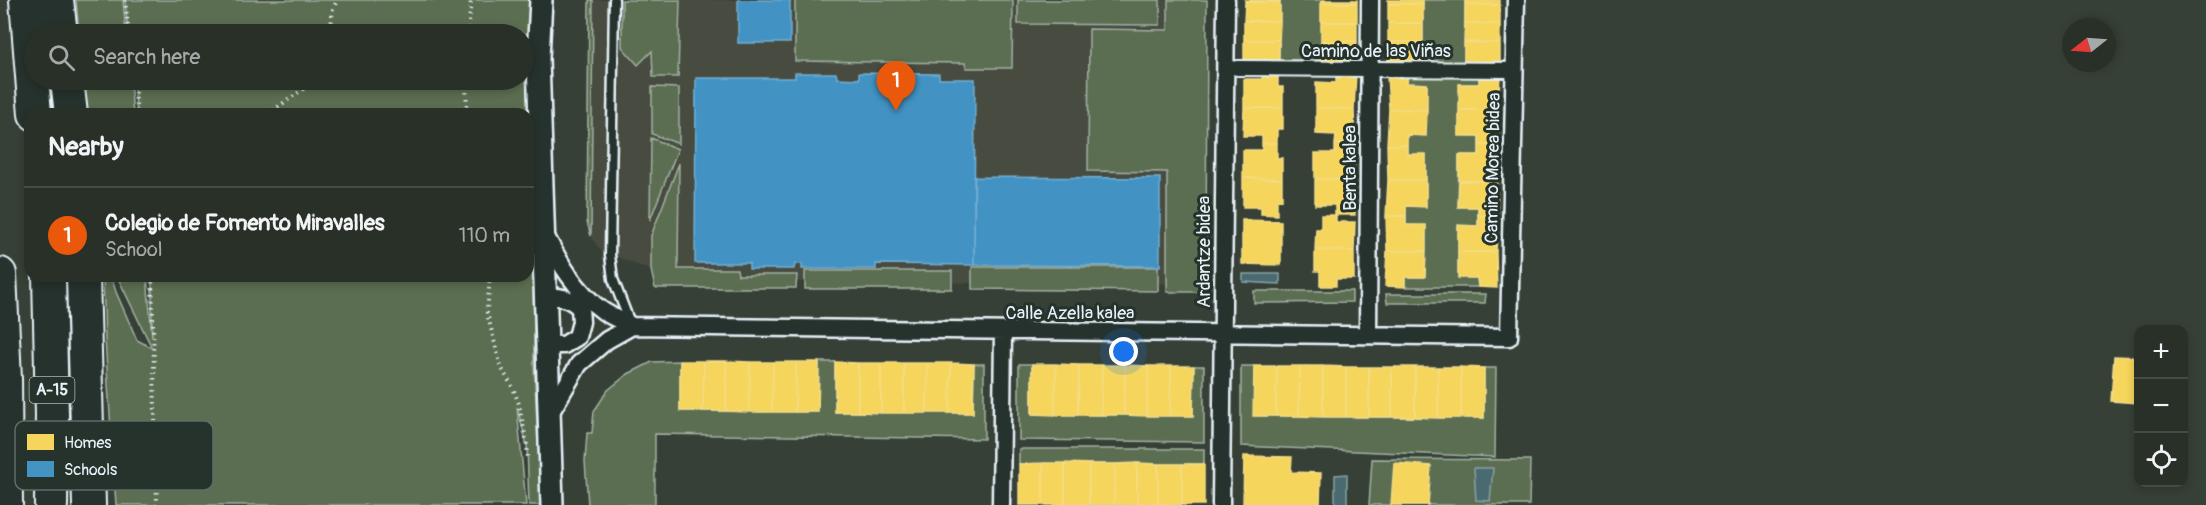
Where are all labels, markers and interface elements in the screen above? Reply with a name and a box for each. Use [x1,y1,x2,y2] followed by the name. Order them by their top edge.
[2062,18,2116,72] north arrow
[24,24,534,90] search box
[1301,40,1451,63] street label: Camino de las Viñas
[45,41,78,74] icon: search
[93,43,200,71] text: Search here
[876,62,916,111] pin: 1
[1480,92,1506,244] street label: Camino Morea bidea
[1339,125,1362,211] street label: Benta kalea
[48,131,124,163] text: Nearby
[1193,196,1216,308] street label: Ardantze bidea
[105,209,385,237] text: Colegio de Fomento Miravalles
[64,223,71,248] text: 1
[459,223,510,248] text: 110 m
[105,237,162,262] text: School
[1006,302,1134,325] street label: Calle Azella kalea
[2134,325,2188,487] map controls
[2134,325,2188,379] button: +
[1109,337,1138,366] your location
[29,377,74,403] road number: A-15
[2134,379,2188,433] button: −
[15,421,213,490] legend
[64,433,112,453] text: Homes
[2134,433,2188,487] button: locate
[64,460,117,480] text: Schools

